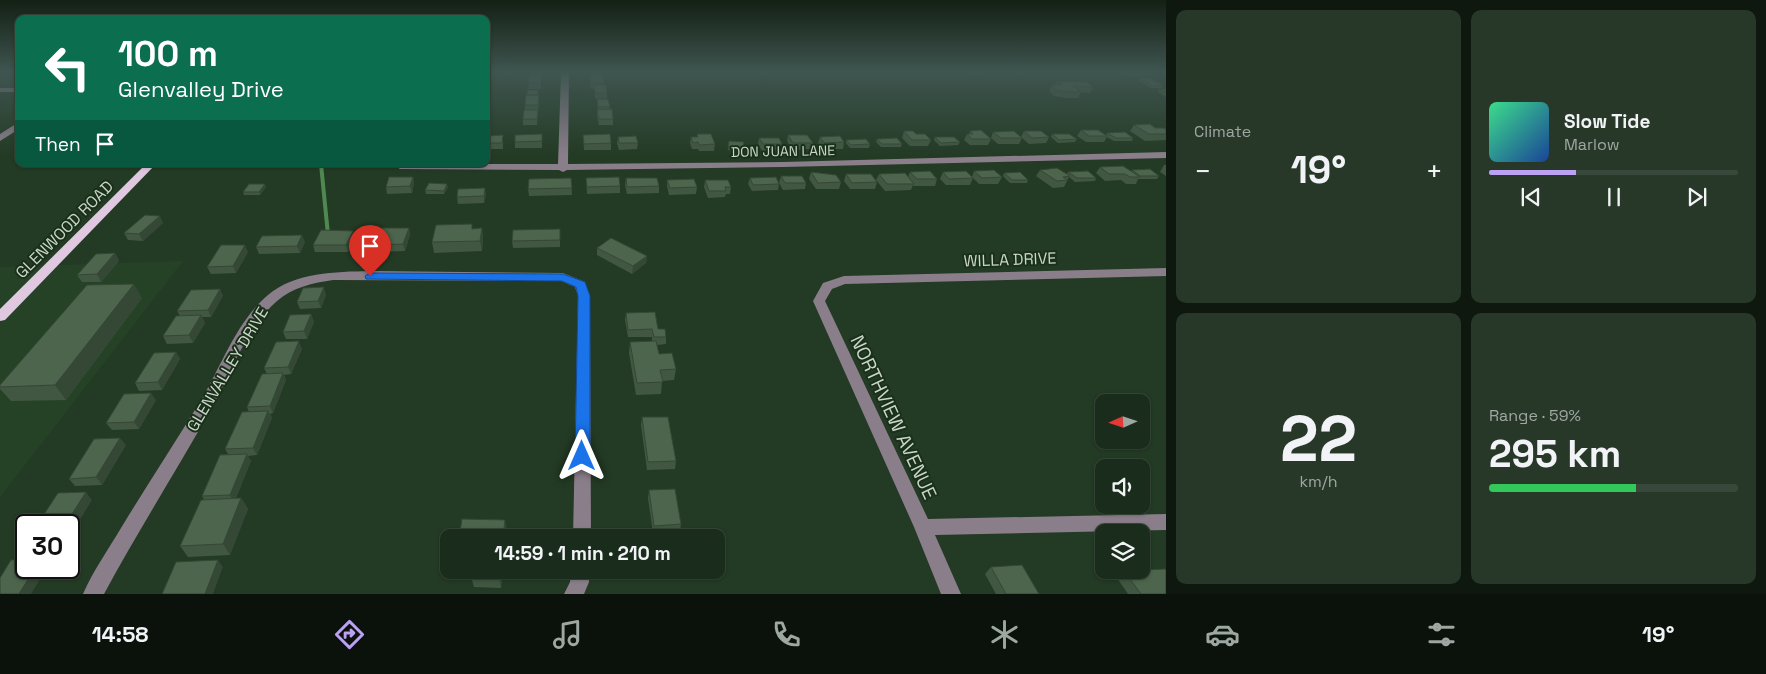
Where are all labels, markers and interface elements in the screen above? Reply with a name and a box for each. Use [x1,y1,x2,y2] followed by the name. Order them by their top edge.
[118,32,218,76] text: 100 m
[35,35,100,100] icon: left
[118,75,284,103] text: Glenvalley Drive
[1564,109,1650,134] text: Slow Tide
[1194,121,1251,142] text: Climate
[91,130,119,158] icon: arrive
[35,132,81,157] text: Then
[1564,134,1620,155] text: Marlow
[731,141,835,161] street label: DON JUAN LANE
[1291,146,1346,194] text: 19°
[1194,153,1211,189] text: −
[1426,153,1443,189] text: +
[11,176,118,283] street label: GLENWOOD ROAD
[1517,183,1545,211] icon: previous
[1600,183,1628,211] icon: pause
[1683,183,1711,211] icon: next
[349,225,391,276] pin
[356,232,384,260] icon: arrive
[963,247,1057,272] street label: WILLA DRIVE
[182,303,273,435] street label: GLENVALLEY DRIVE
[845,331,943,503] street label: NORTHVIEW AVENUE
[1095,394,1150,449] north arrow
[1095,394,1150,579] map controls
[1280,397,1357,480] text: 22
[1489,405,1581,426] text: Range · 59%
[555,429,607,481] position arrow
[1489,430,1621,478] text: 295 km
[1095,459,1150,514] button: sound
[1299,471,1338,492] text: km/h
[15,514,80,579] speed limit sign: 30
[1095,524,1150,579] button: layers
[494,541,671,566] text: 14:59 · 1 min · 210 m
[332,617,367,652] icon: directions
[550,617,585,652] icon: music
[769,617,804,652] icon: phone
[987,617,1022,652] icon: climate
[1205,617,1240,652] icon: car
[1424,617,1459,652] icon: filters
[92,620,149,648] text: 14:58
[1642,620,1674,648] text: 19°

